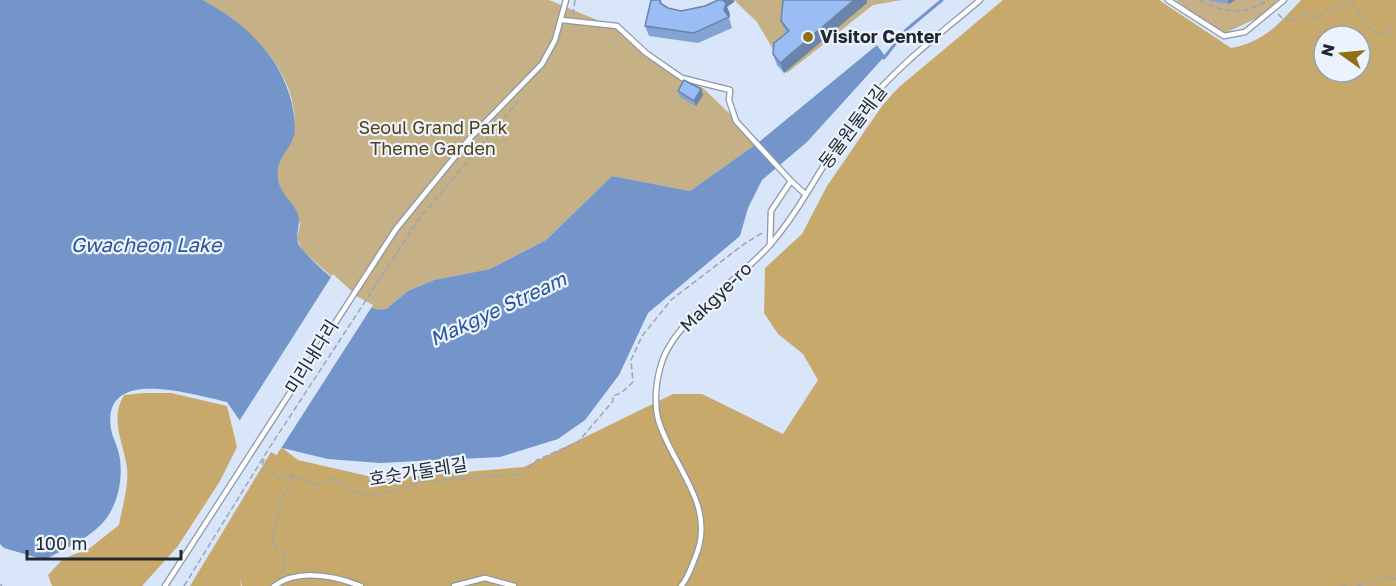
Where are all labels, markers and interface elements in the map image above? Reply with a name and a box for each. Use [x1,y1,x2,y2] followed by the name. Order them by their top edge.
[1312,24,1372,84] north arrow
[820,25,941,47] place label: Visitor Center
[801,30,815,44] marker: Visitor Center
[1316,42,1339,59] text: N
[814,80,891,173] street label: 동물원둘레길
[358,116,508,159] park label: Seoul Grand Park Theme Garden
[71,232,223,256] water label: Gwacheon Lake
[675,257,756,336] street label: Makgye-ro
[426,265,571,351] water label: Makgye Stream
[280,316,342,397] street label: 미리내다리
[367,452,469,490] street label: 호숫가둘레길
[27,523,182,561] scale bar
[36,532,87,554] text: 100 m

